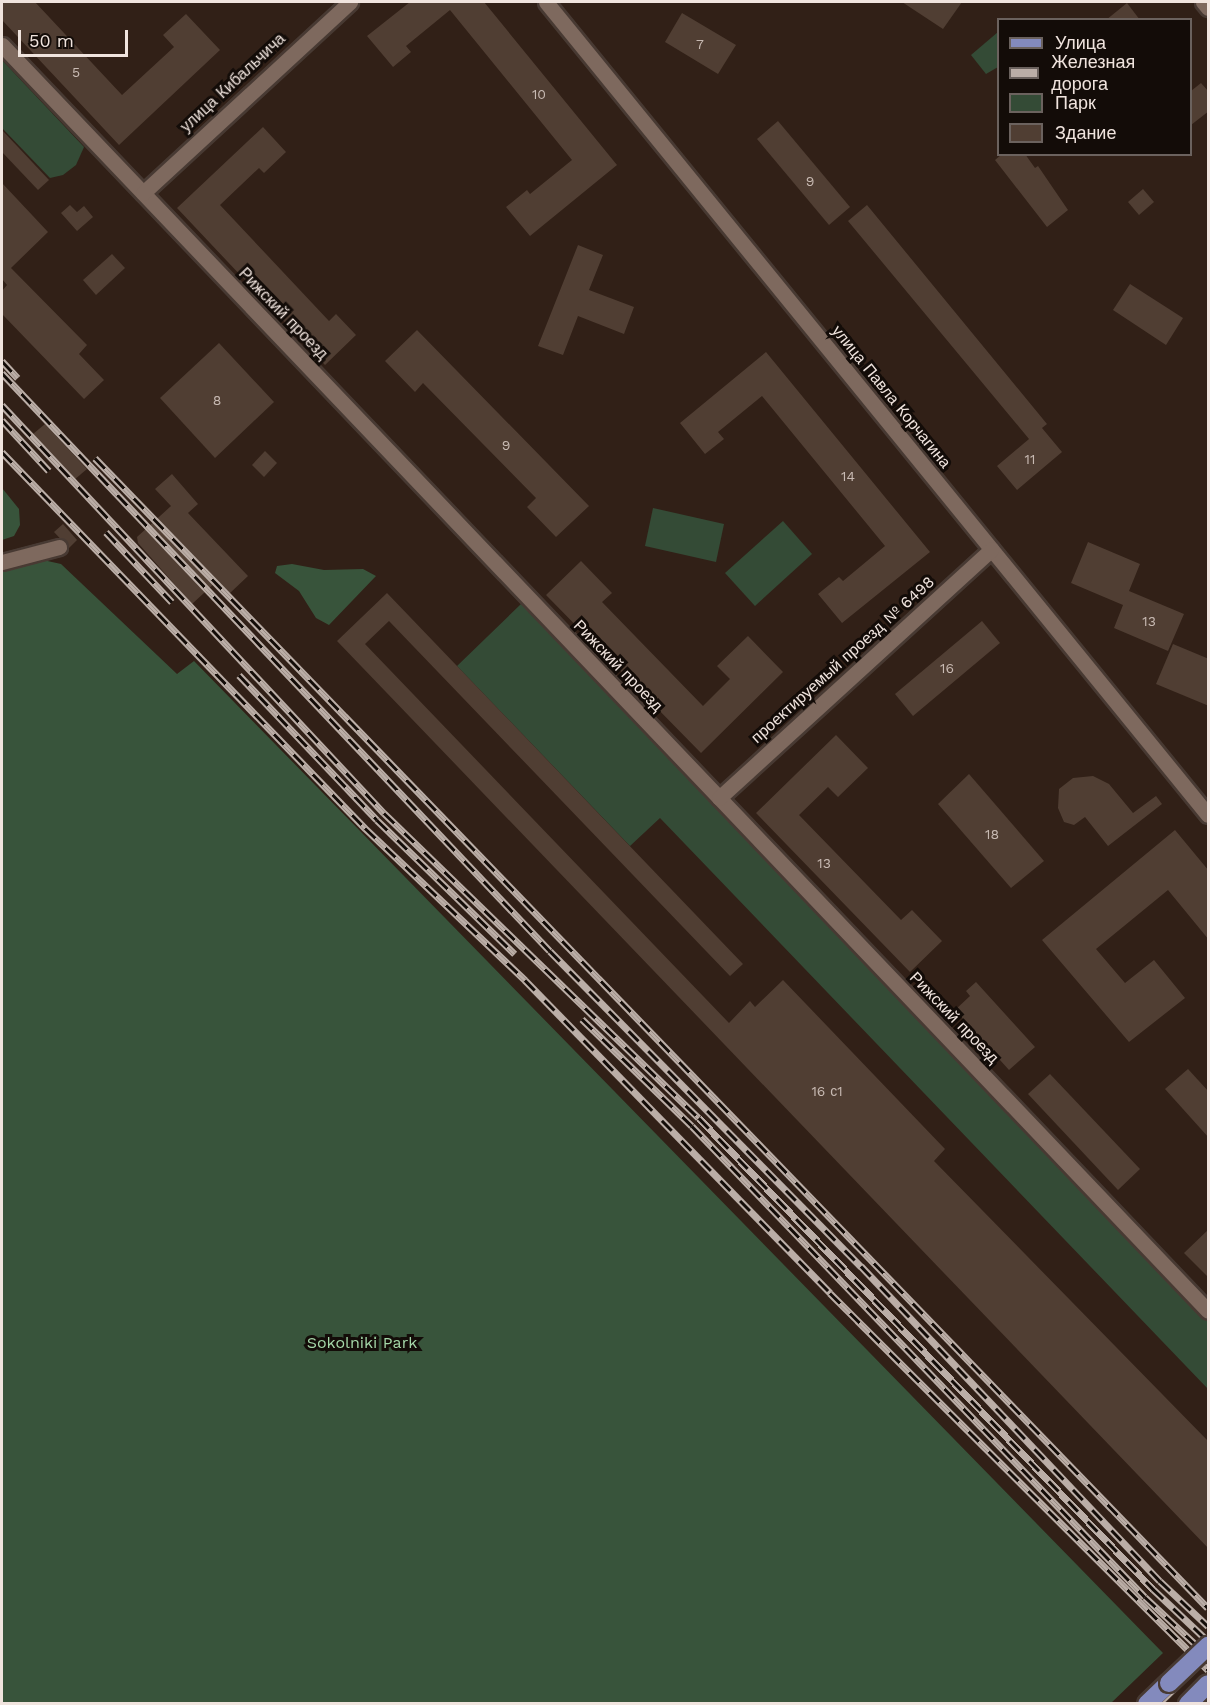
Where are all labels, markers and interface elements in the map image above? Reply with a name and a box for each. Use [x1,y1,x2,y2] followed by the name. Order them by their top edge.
[21,18,130,56] scale bar
[997,18,1192,156] legend
[177,29,289,137] street label: улица Кибальчича
[29,30,74,51] text: 50 m
[1055,32,1106,53] text: Улица
[696,36,704,52] house number: 7
[1051,51,1135,94] text: Железная дорога
[72,64,80,80] house number: 5
[532,86,546,102] house number: 10
[1055,92,1096,113] text: Парк
[1055,122,1116,143] text: Здание
[806,173,814,189] house number: 9
[234,264,332,364] street label: Рижский проезд
[827,322,955,472] street label: улица Павла Корчагина
[213,392,221,408] house number: 8
[502,437,510,453] house number: 9
[1025,451,1035,467] house number: 11
[841,468,855,484] house number: 14
[747,573,939,747] street label: проектируемый проезд № 6498
[1142,613,1156,629] house number: 13
[569,616,667,716] street label: Рижский проезд
[940,660,954,676] house number: 16
[985,826,999,842] house number: 18
[817,855,831,871] house number: 13
[905,968,1003,1068] street label: Рижский проезд
[811,1083,843,1099] house number: 16 с1
[307,1333,417,1353] park label: Sokolniki Park

